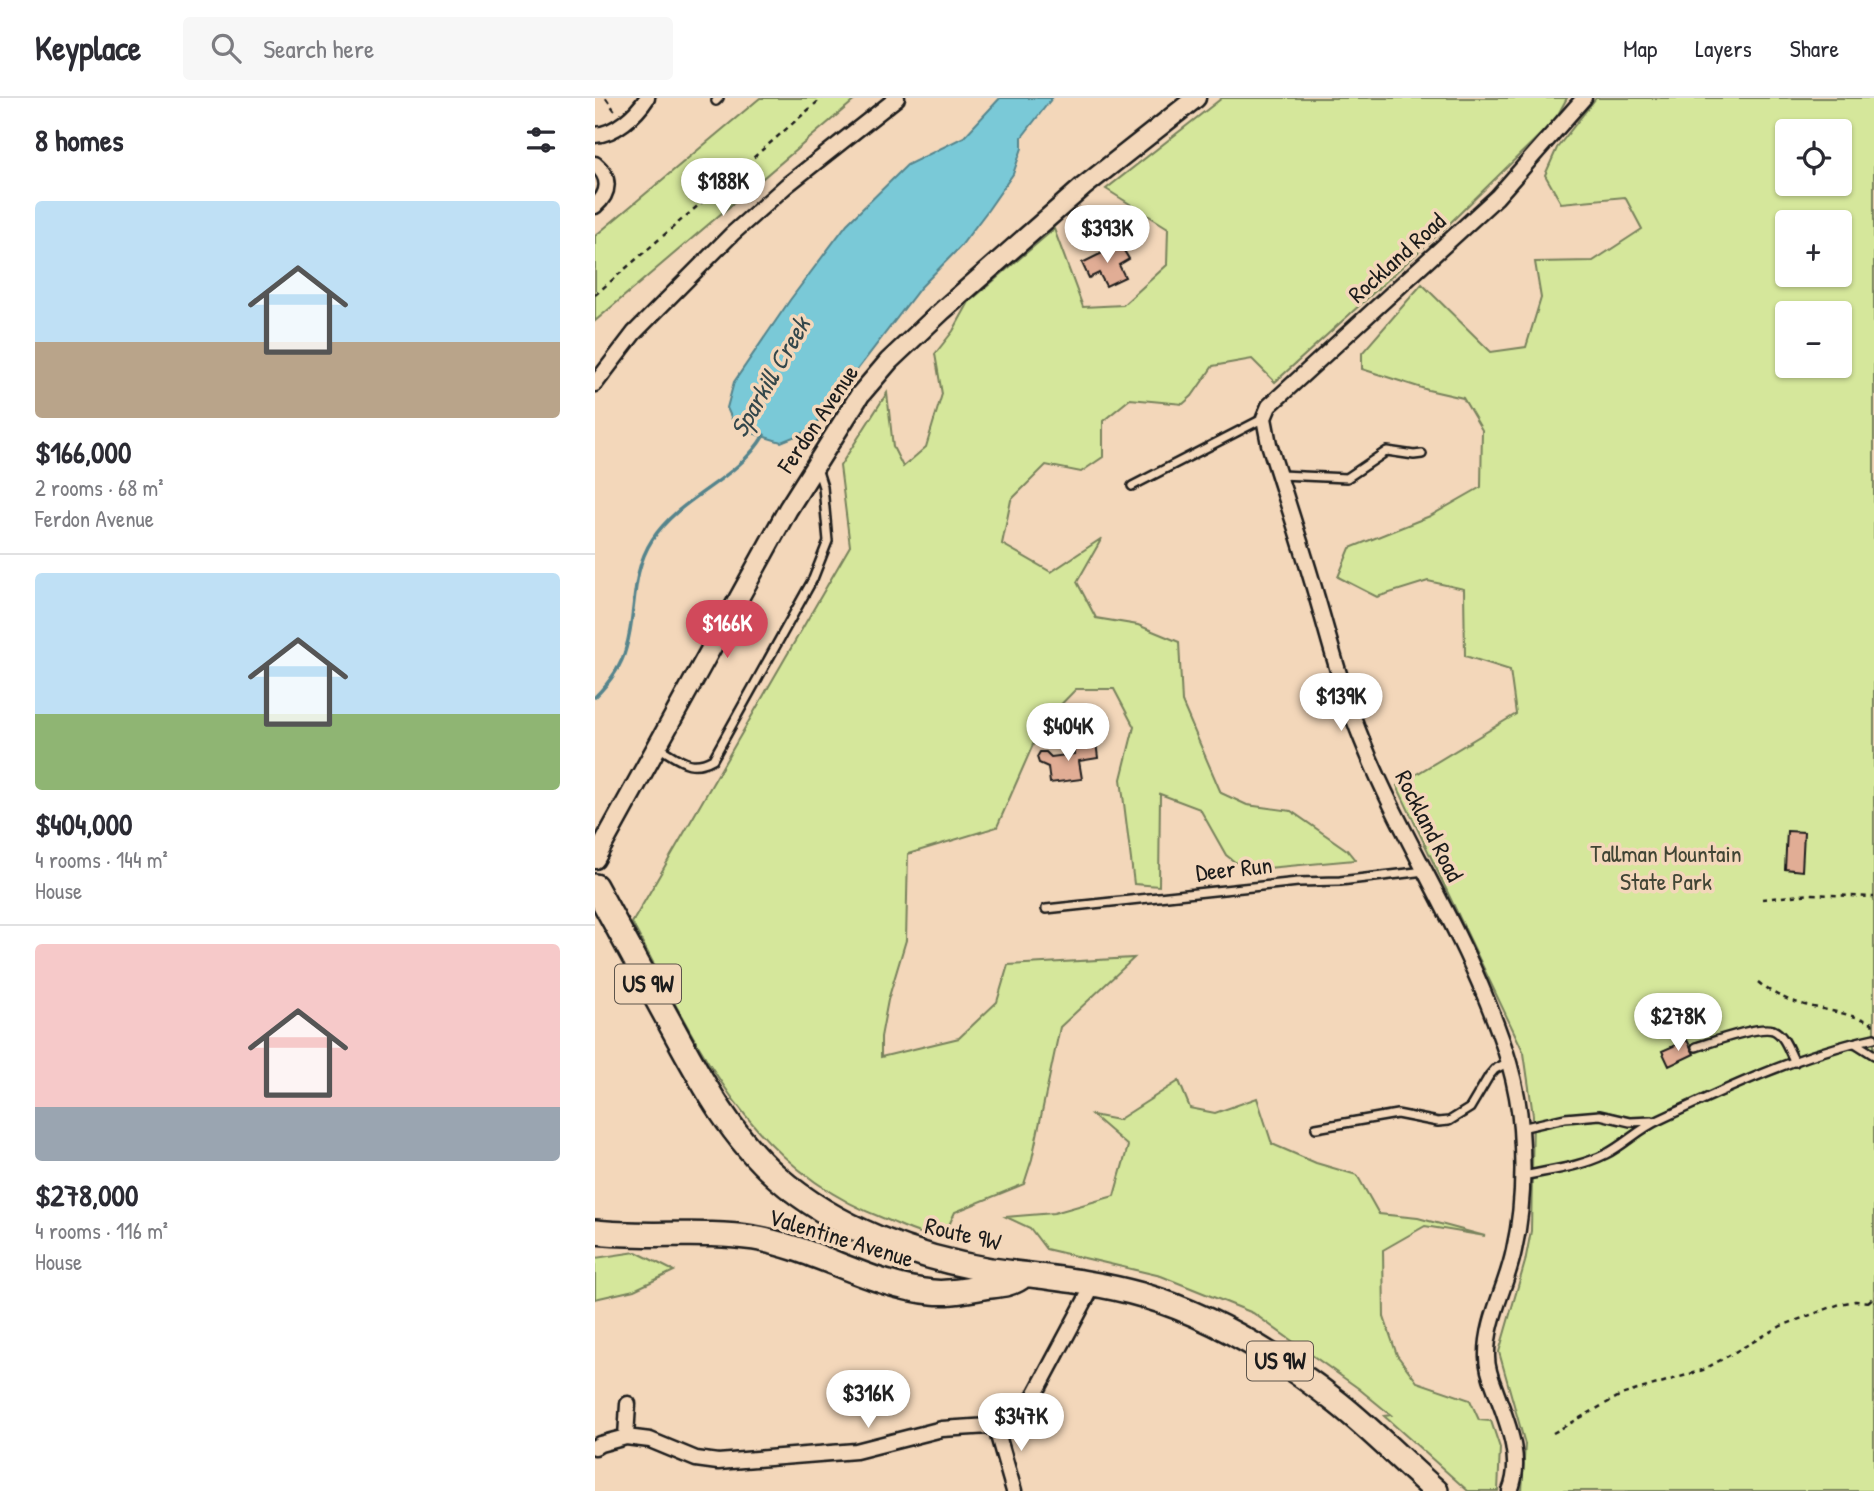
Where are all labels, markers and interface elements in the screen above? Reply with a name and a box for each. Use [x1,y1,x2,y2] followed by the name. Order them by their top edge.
[183,17,673,80] search box
[35,26,141,70] text: Keyplace
[207,29,245,67] icon: search
[263,31,374,66] text: Search here
[1623,32,1657,64] text: Map
[1695,32,1752,64] text: Layers
[1790,32,1839,64] text: Share
[1775,119,1852,378] map controls
[1775,119,1852,196] button: locate
[35,120,123,160] text: 8 homes
[522,121,560,159] icon: filters
[674,158,772,218] pin: $188K
[697,165,749,196] text: $188K
[1341,205,1452,310] street label: Rockland Road
[1058,206,1156,265] pin: $393K
[1775,210,1852,287] button: +
[1081,212,1133,243] text: $393K
[235,247,361,373] icon: home
[1775,301,1852,378] button: −
[721,309,820,444] water label: Sparkill Creek
[769,358,865,480] street label: Ferdon Avenue
[35,432,131,472] text: $166,000
[35,472,163,503] text: 2 rooms · 68 m²
[35,503,154,534] text: Ferdon Avenue
[678,601,776,660] pin: $166K
[702,607,752,638] text: $166K
[235,619,361,745] icon: home
[1292,674,1390,733] pin: $139K
[1316,680,1366,711] text: $139K
[1019,704,1117,763] pin: $404K
[1042,710,1094,741] text: $404K
[1388,765,1472,887] street label: Rockland Road
[35,804,133,844] text: $404,000
[1590,837,1742,897] park label: Tallman Mountain State Park
[35,844,168,875] text: 4 rooms · 144 m²
[1194,848,1274,888] street label: Deer Run
[35,875,82,906] text: House
[615,964,681,1004] road number: US 9W
[235,990,361,1116] icon: home
[1629,993,1727,1053] pin: $278K
[1650,1000,1706,1031] text: $278K
[35,1175,138,1215] text: $278,000
[765,1200,918,1274] street label: Valentine Avenue
[922,1209,1005,1257] street label: Route 9W
[35,1215,168,1246] text: 4 rooms · 116 m²
[35,1246,82,1277] text: House
[1247,1342,1313,1380] road number: US 9W
[819,1370,917,1430] pin: $316K
[842,1377,894,1408] text: $316K
[972,1394,1070,1453] pin: $347K
[994,1400,1048,1431] text: $347K

